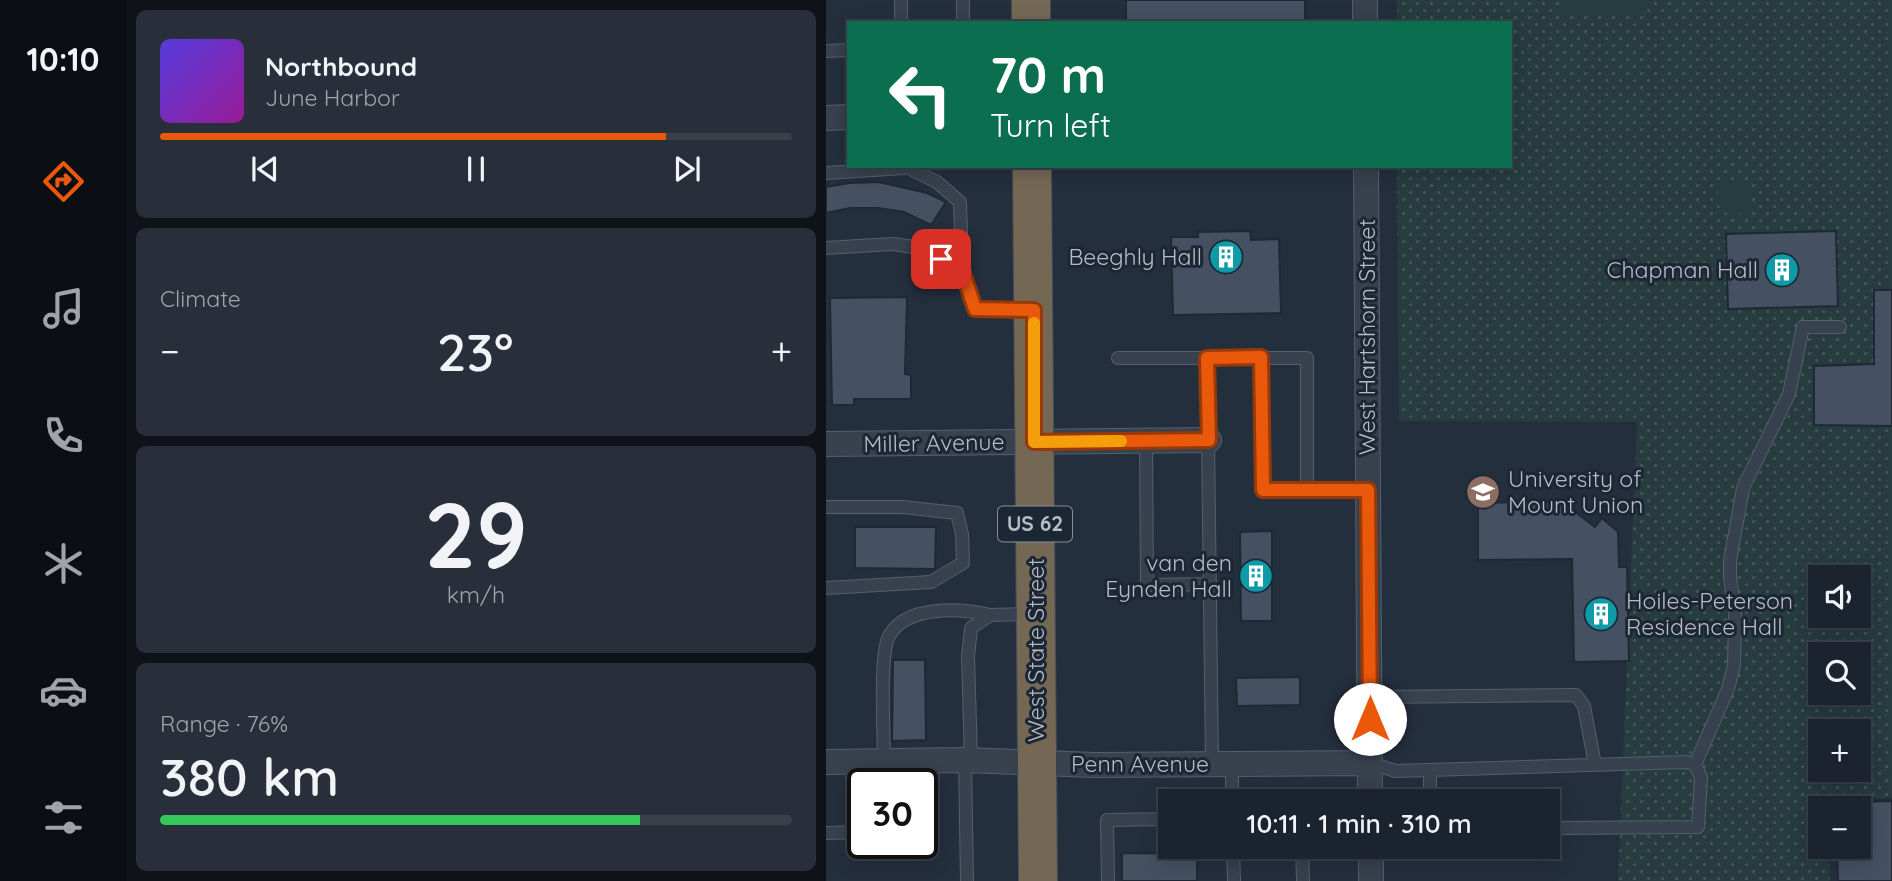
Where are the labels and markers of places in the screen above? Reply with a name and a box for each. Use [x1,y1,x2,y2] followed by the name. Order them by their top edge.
[911,229,971,289] pin
[1207,238,1245,276] building icon: Beeghly Hall
[1068,242,1202,271] place label: Beeghly Hall
[1763,251,1801,289] building icon: Chapman Hall
[1606,255,1758,284] place label: Chapman Hall
[1508,464,1643,519] place label: University of Mount Union
[1464,473,1502,511] school or university icon: University of Mount Union
[1105,548,1232,603] place label: van den Eynden Hall
[1237,557,1275,595] building icon: van den Eynden Hall
[1626,586,1793,641] place label: Hoiles-Peterson Residence Hall
[1582,595,1620,633] building icon: Hoiles-Peterson Residence Hall

